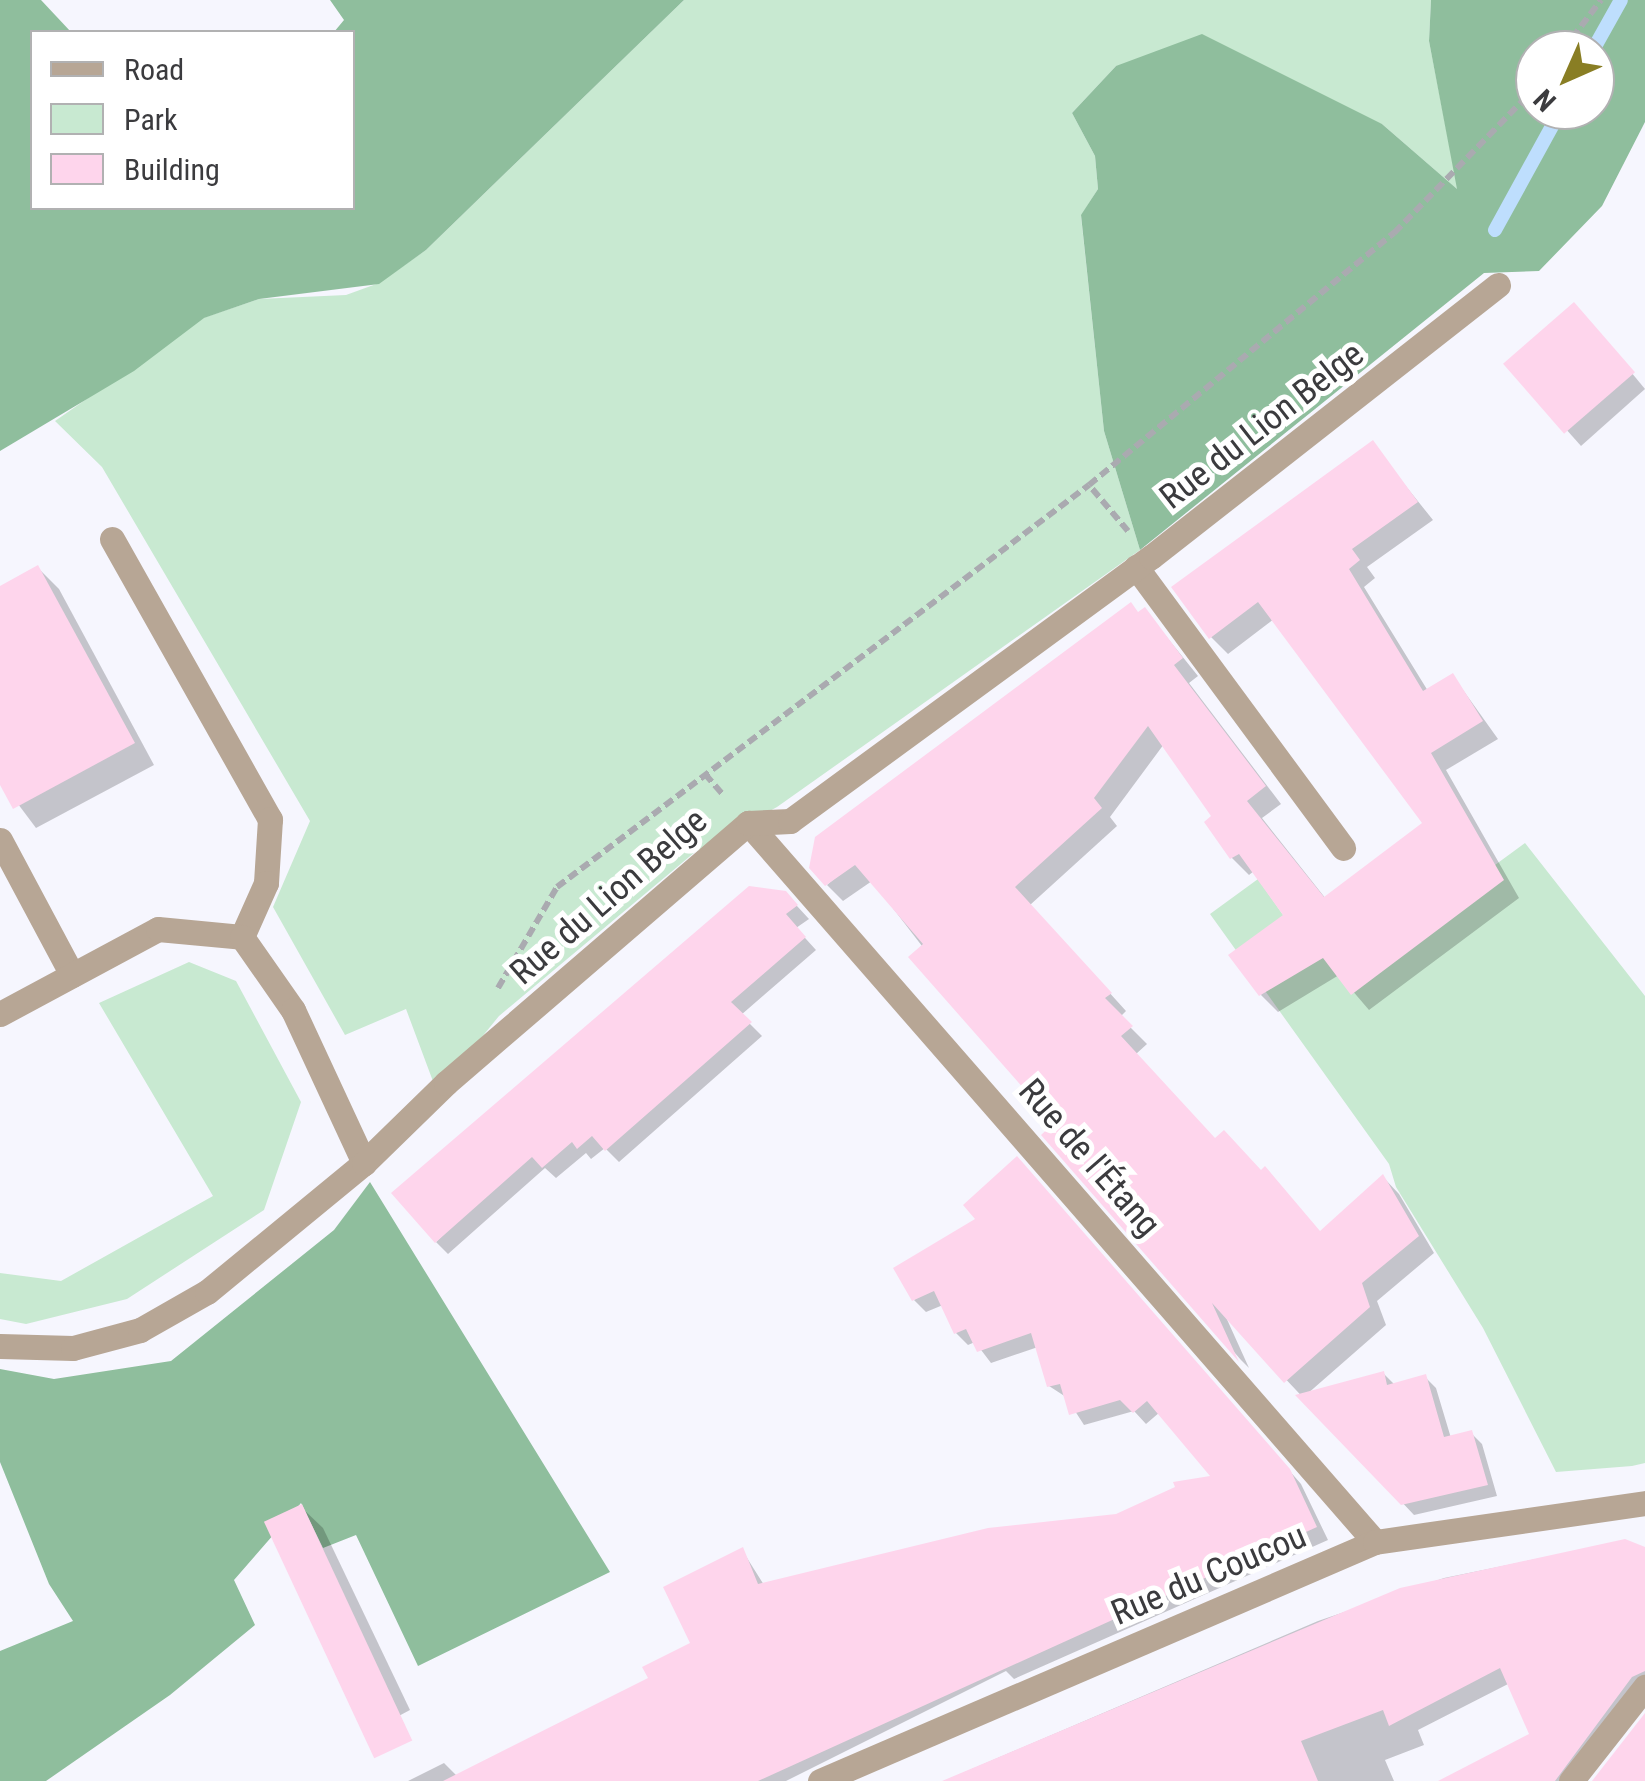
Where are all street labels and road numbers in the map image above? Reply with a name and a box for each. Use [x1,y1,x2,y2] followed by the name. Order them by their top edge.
[1152,334,1372,518] street label: Rue du Lion Belge
[502,800,716,994] street label: Rue du Lion Belge
[1009,1071,1169,1245] street label: Rue de l'Étang
[1105,1515,1313,1635] street label: Rue du Coucou

